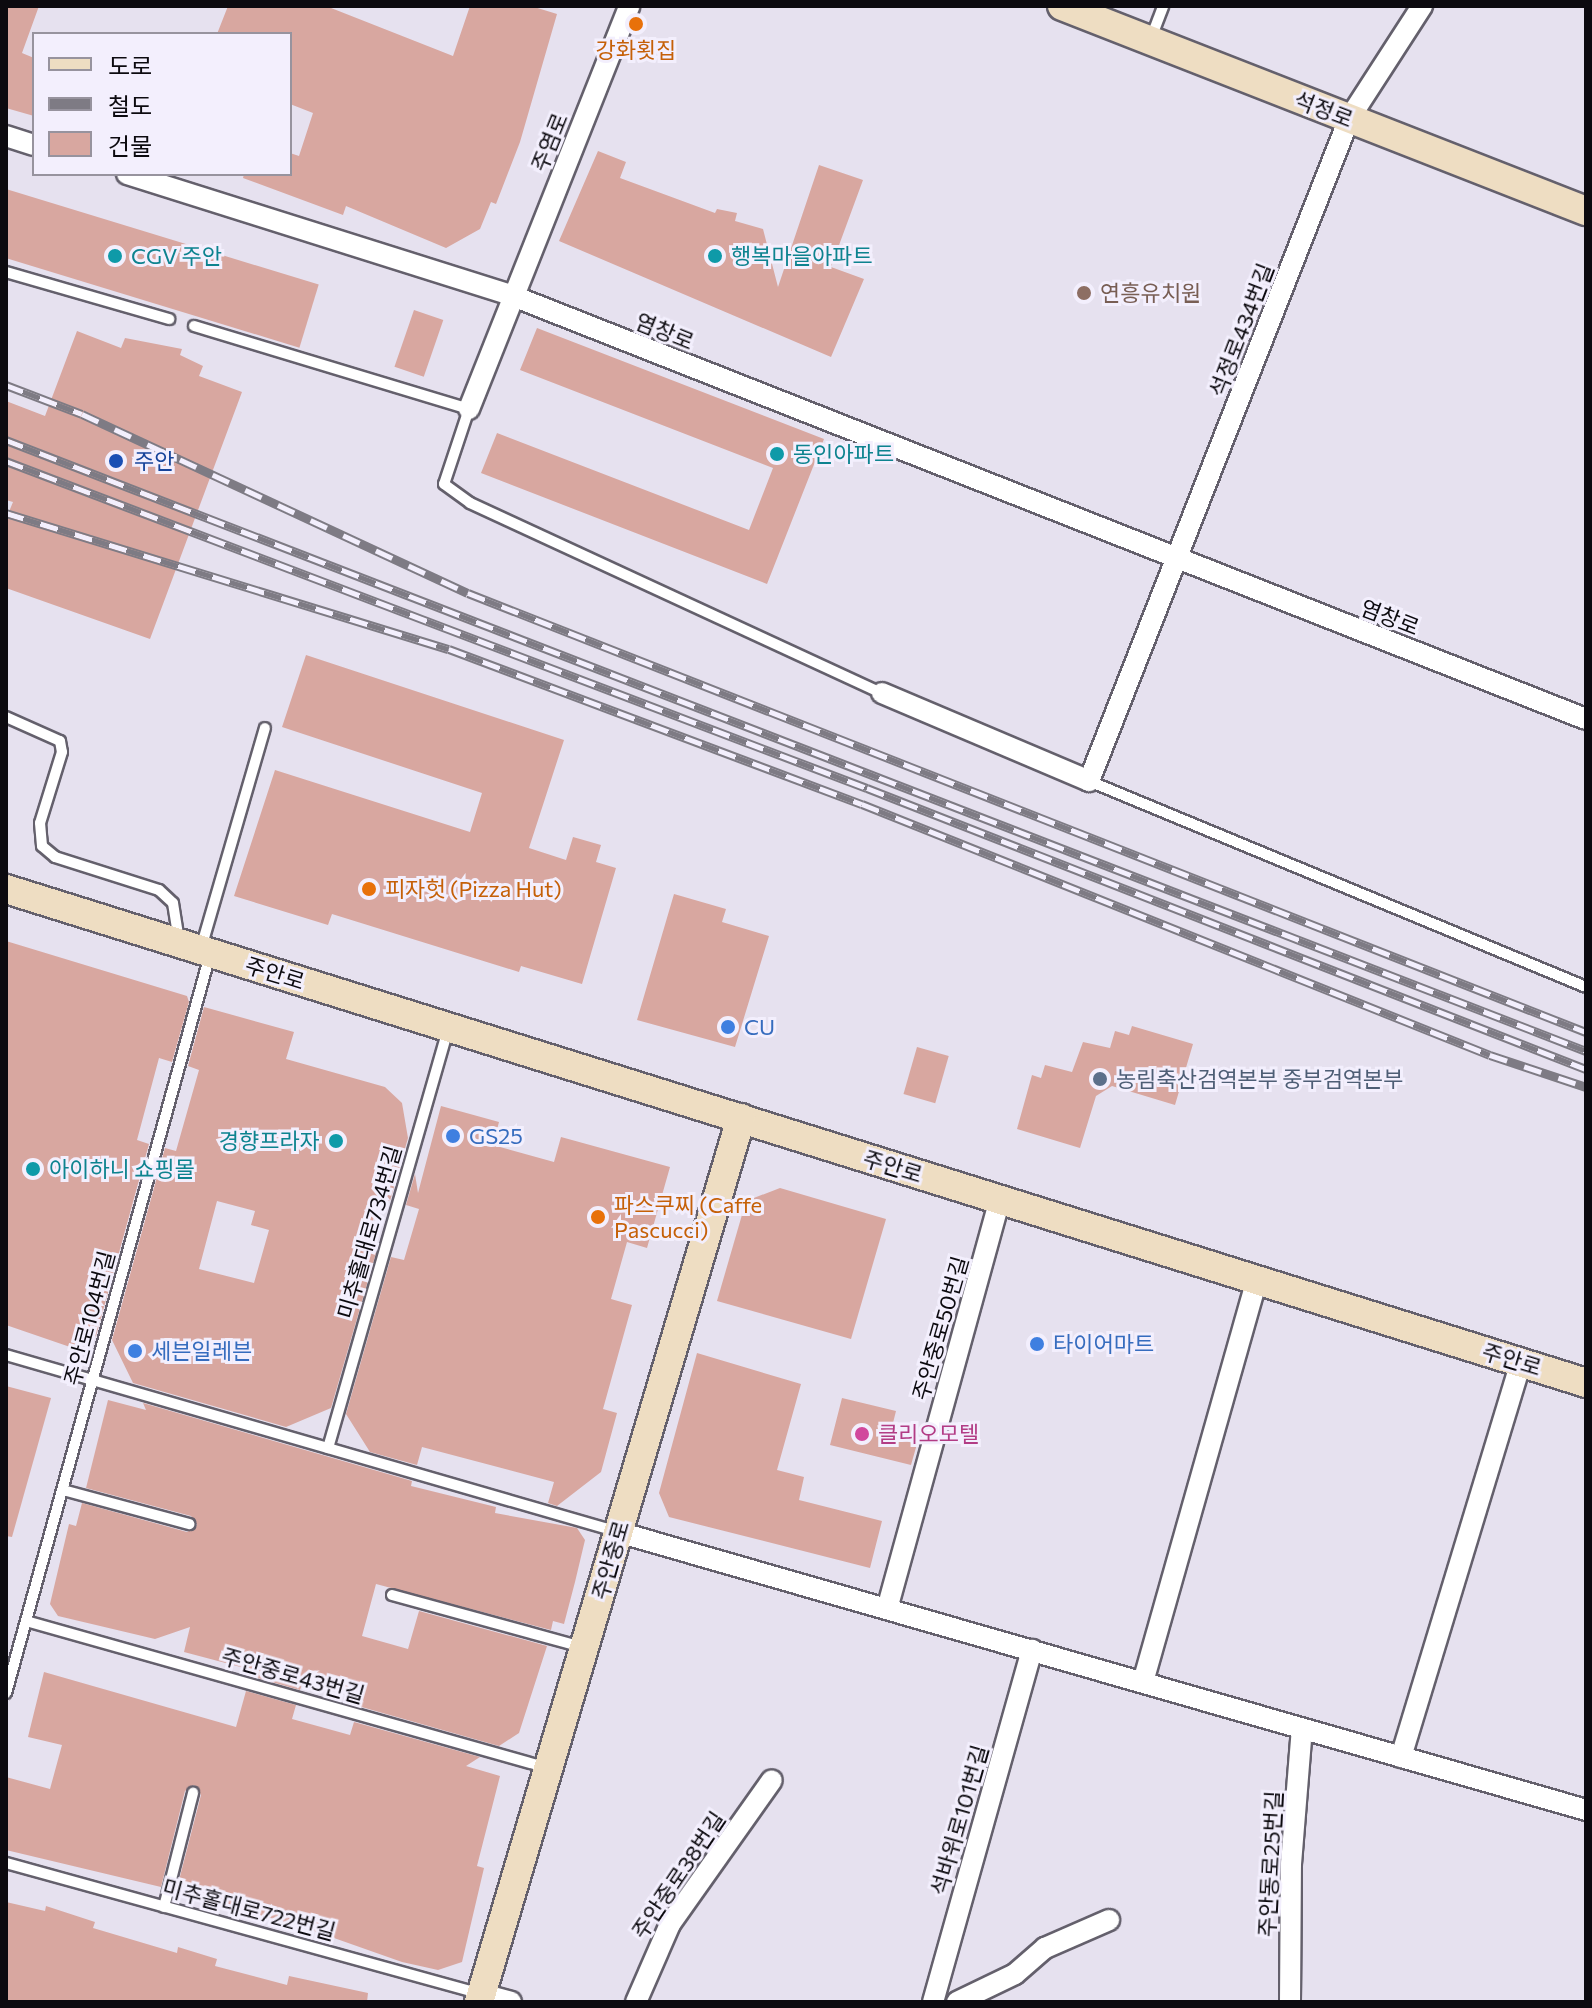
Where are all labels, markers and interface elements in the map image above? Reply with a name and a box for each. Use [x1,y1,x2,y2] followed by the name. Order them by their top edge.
[627,15,645,33] marker: 강화횟집
[32,32,292,176] legend
[596,37,676,63] place label: 강화횟집
[108,51,152,80] text: 도로
[1291,86,1357,132] street label: 석정로
[108,91,152,120] text: 철도
[525,109,573,175] street label: 주염로
[108,131,152,160] text: 건물
[131,243,222,269] place label: CGV 주안
[731,243,873,269] place label: 행복마을아파트
[106,247,124,265] marker: CGV 주안
[706,247,724,265] marker: 행복마을아파트
[1204,260,1278,400] street label: 석정로434번길
[1100,280,1201,306] place label: 연흥유치원
[1075,284,1093,302] marker: 연흥유치원
[632,307,698,355] street label: 염창로
[793,441,894,467] place label: 동인아파트
[768,445,786,463] marker: 동인아파트
[134,448,174,474] place label: 주안
[105,450,127,472] marker: 주안
[1357,594,1423,640] street label: 염창로
[385,876,562,902] place label: 피자헛 (Pizza Hut)
[360,880,378,898] marker: 피자헛 (Pizza Hut)
[242,952,308,994] street label: 주안로
[744,1014,775,1040] place label: CU
[719,1018,737,1036] marker: CU
[1116,1066,1404,1092] place label: 농림축산검역본부 중부검역본부
[1091,1070,1109,1088] marker: 농림축산검역본부 중부검역본부
[469,1123,523,1149] place label: GS25
[444,1127,462,1145] marker: GS25
[219,1128,320,1154] place label: 경향프라자
[327,1132,345,1150] marker: 경향프라자
[332,1142,406,1322] street label: 미추홀대로734번길
[860,1145,926,1187] street label: 주안로
[49,1156,195,1182] place label: 아이하니 쇼핑몰
[24,1160,42,1178] marker: 아이하니 쇼핑몰
[614,1191,761,1242] place label: 파스쿠찌 (Caffe Pascucci)
[589,1208,607,1226] marker: 파스쿠찌 (Caffe Pascucci)
[58,1248,120,1388] street label: 주안로104번길
[907,1253,973,1403] street label: 주안중로50번길
[1053,1331,1154,1357] place label: 타이어마트
[1028,1335,1046,1353] marker: 타이어마트
[151,1338,252,1364] place label: 세븐일레븐
[1479,1338,1545,1380] street label: 주안로
[126,1342,144,1360] marker: 세븐일레븐
[878,1421,979,1447] place label: 클리오모텔
[853,1425,871,1443] marker: 클리오모텔
[586,1517,634,1603] street label: 주안중로
[219,1642,367,1708] street label: 주안중로43번길
[925,1742,993,1898] street label: 석바위로101번길
[1253,1790,1287,1938] street label: 주안동로25번길
[626,1807,730,1943] street label: 주안중로38번길
[160,1873,338,1945] street label: 미추홀대로722번길

